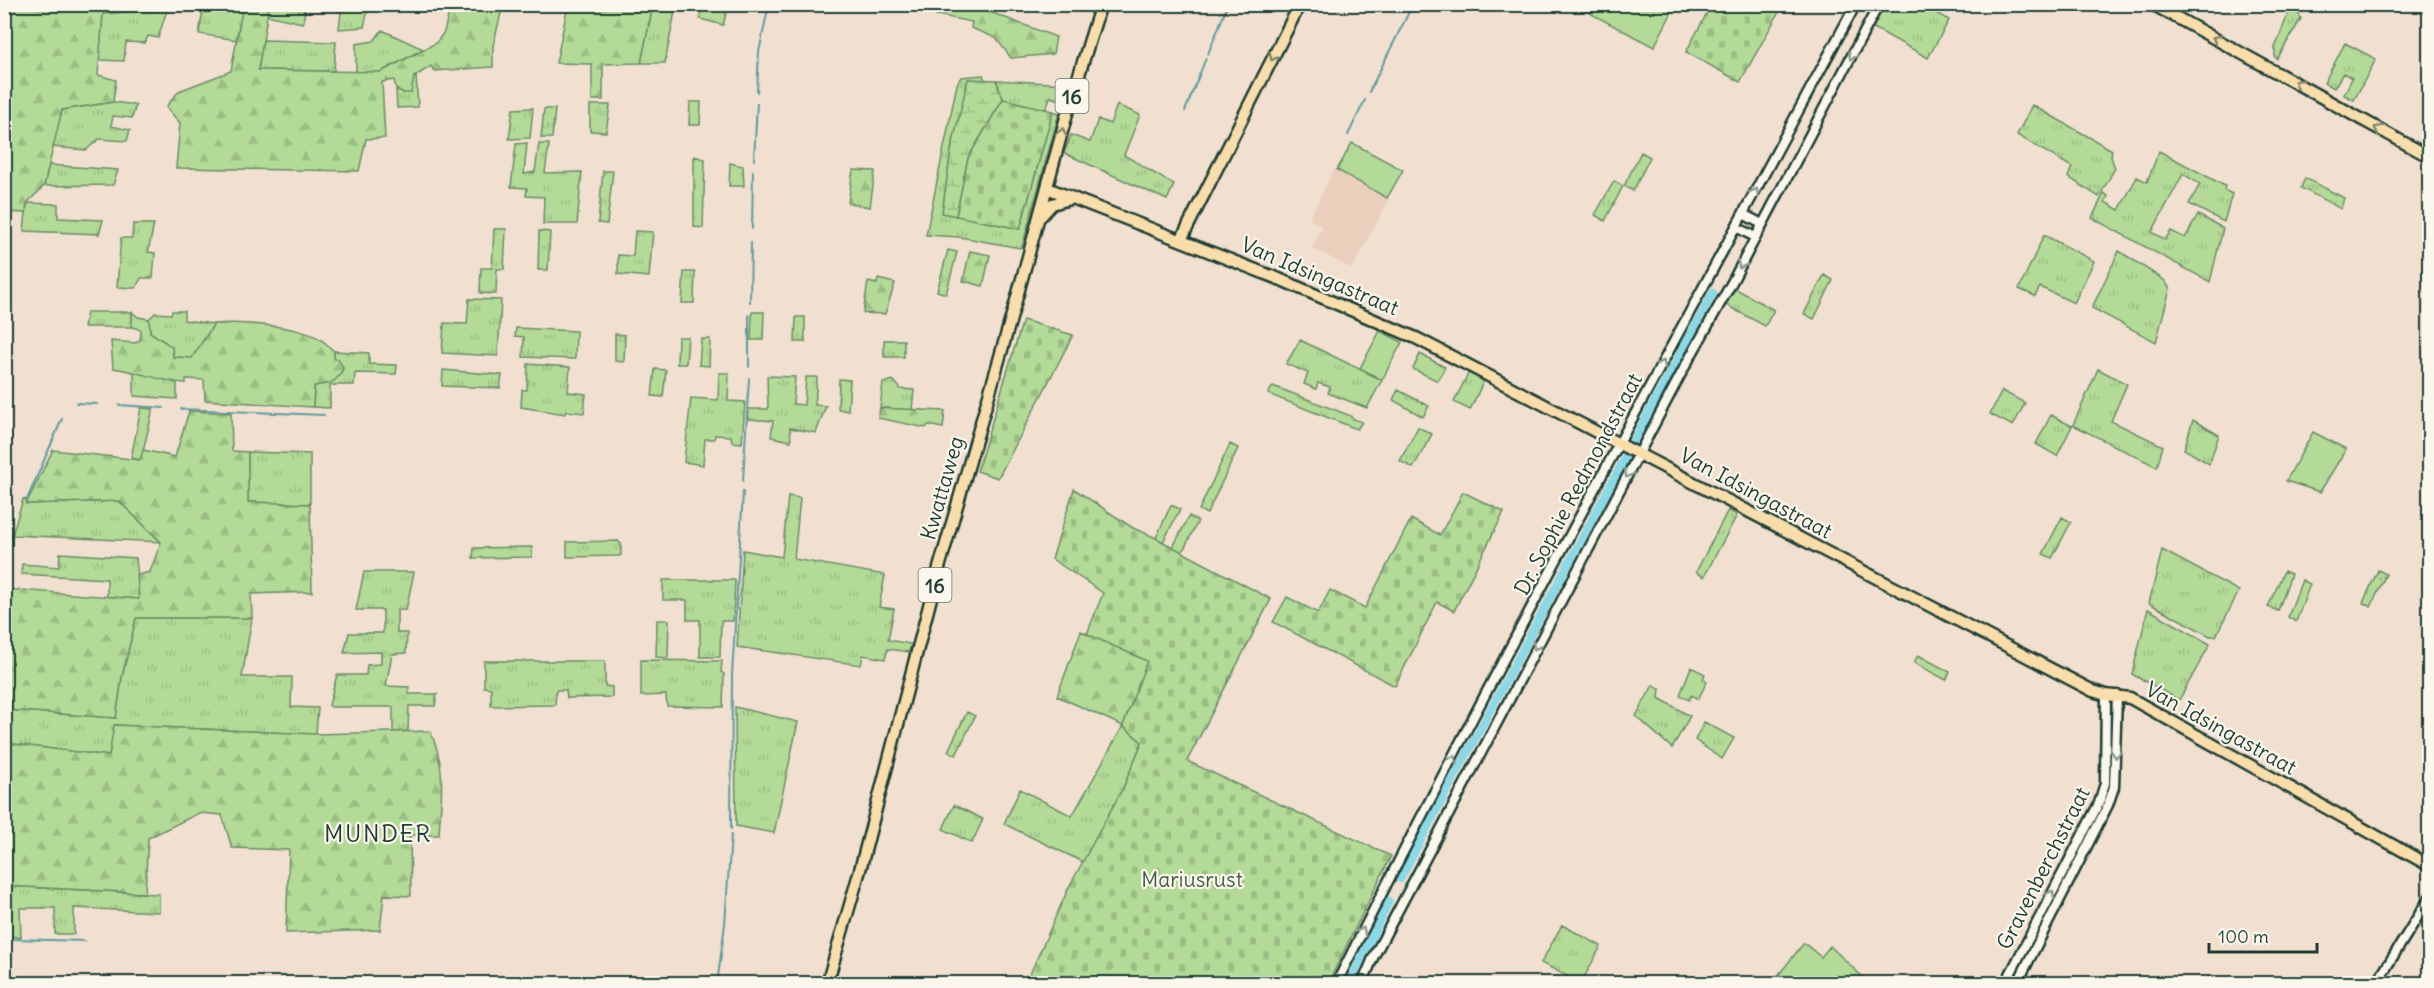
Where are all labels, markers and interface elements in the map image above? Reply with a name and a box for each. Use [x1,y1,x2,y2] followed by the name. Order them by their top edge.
[2212,35,2223,46] one-way arrow
[1269,50,1280,61] one-way arrow
[1848,50,1859,61] one-way arrow
[1056,79,1088,113] road number: 16
[2294,79,2304,91] one-way arrow
[2374,125,2384,136] one-way arrow
[1055,127,1067,138] one-way arrow
[1748,188,1759,198] one-way arrow
[1237,231,1403,321] street label: Van Idsingastraat
[1736,259,1748,270] one-way arrow
[1655,359,1666,370] one-way arrow
[1508,368,1648,600] street label: Dr. Sophie Redmondstraat
[914,433,970,543] street label: Kwattaweg
[1675,442,1837,544] street label: Van Idsingastraat
[1624,467,1635,478] one-way arrow
[918,568,952,602] road number: 16
[1532,640,1543,650] one-way arrow
[2141,675,2301,781] street label: Van Idsingastraat
[2110,749,2123,758] one-way arrow
[1446,754,1457,765] one-way arrow
[1990,782,2096,954] street label: Gravenberchstraat
[324,818,432,848] district label: MUNDER
[1141,866,1243,893] park label: Mariusrust
[2044,890,2055,901] one-way arrow
[2209,916,2317,954] scale bar
[2218,925,2269,948] text: 100 m
[1355,927,1366,938] one-way arrow

